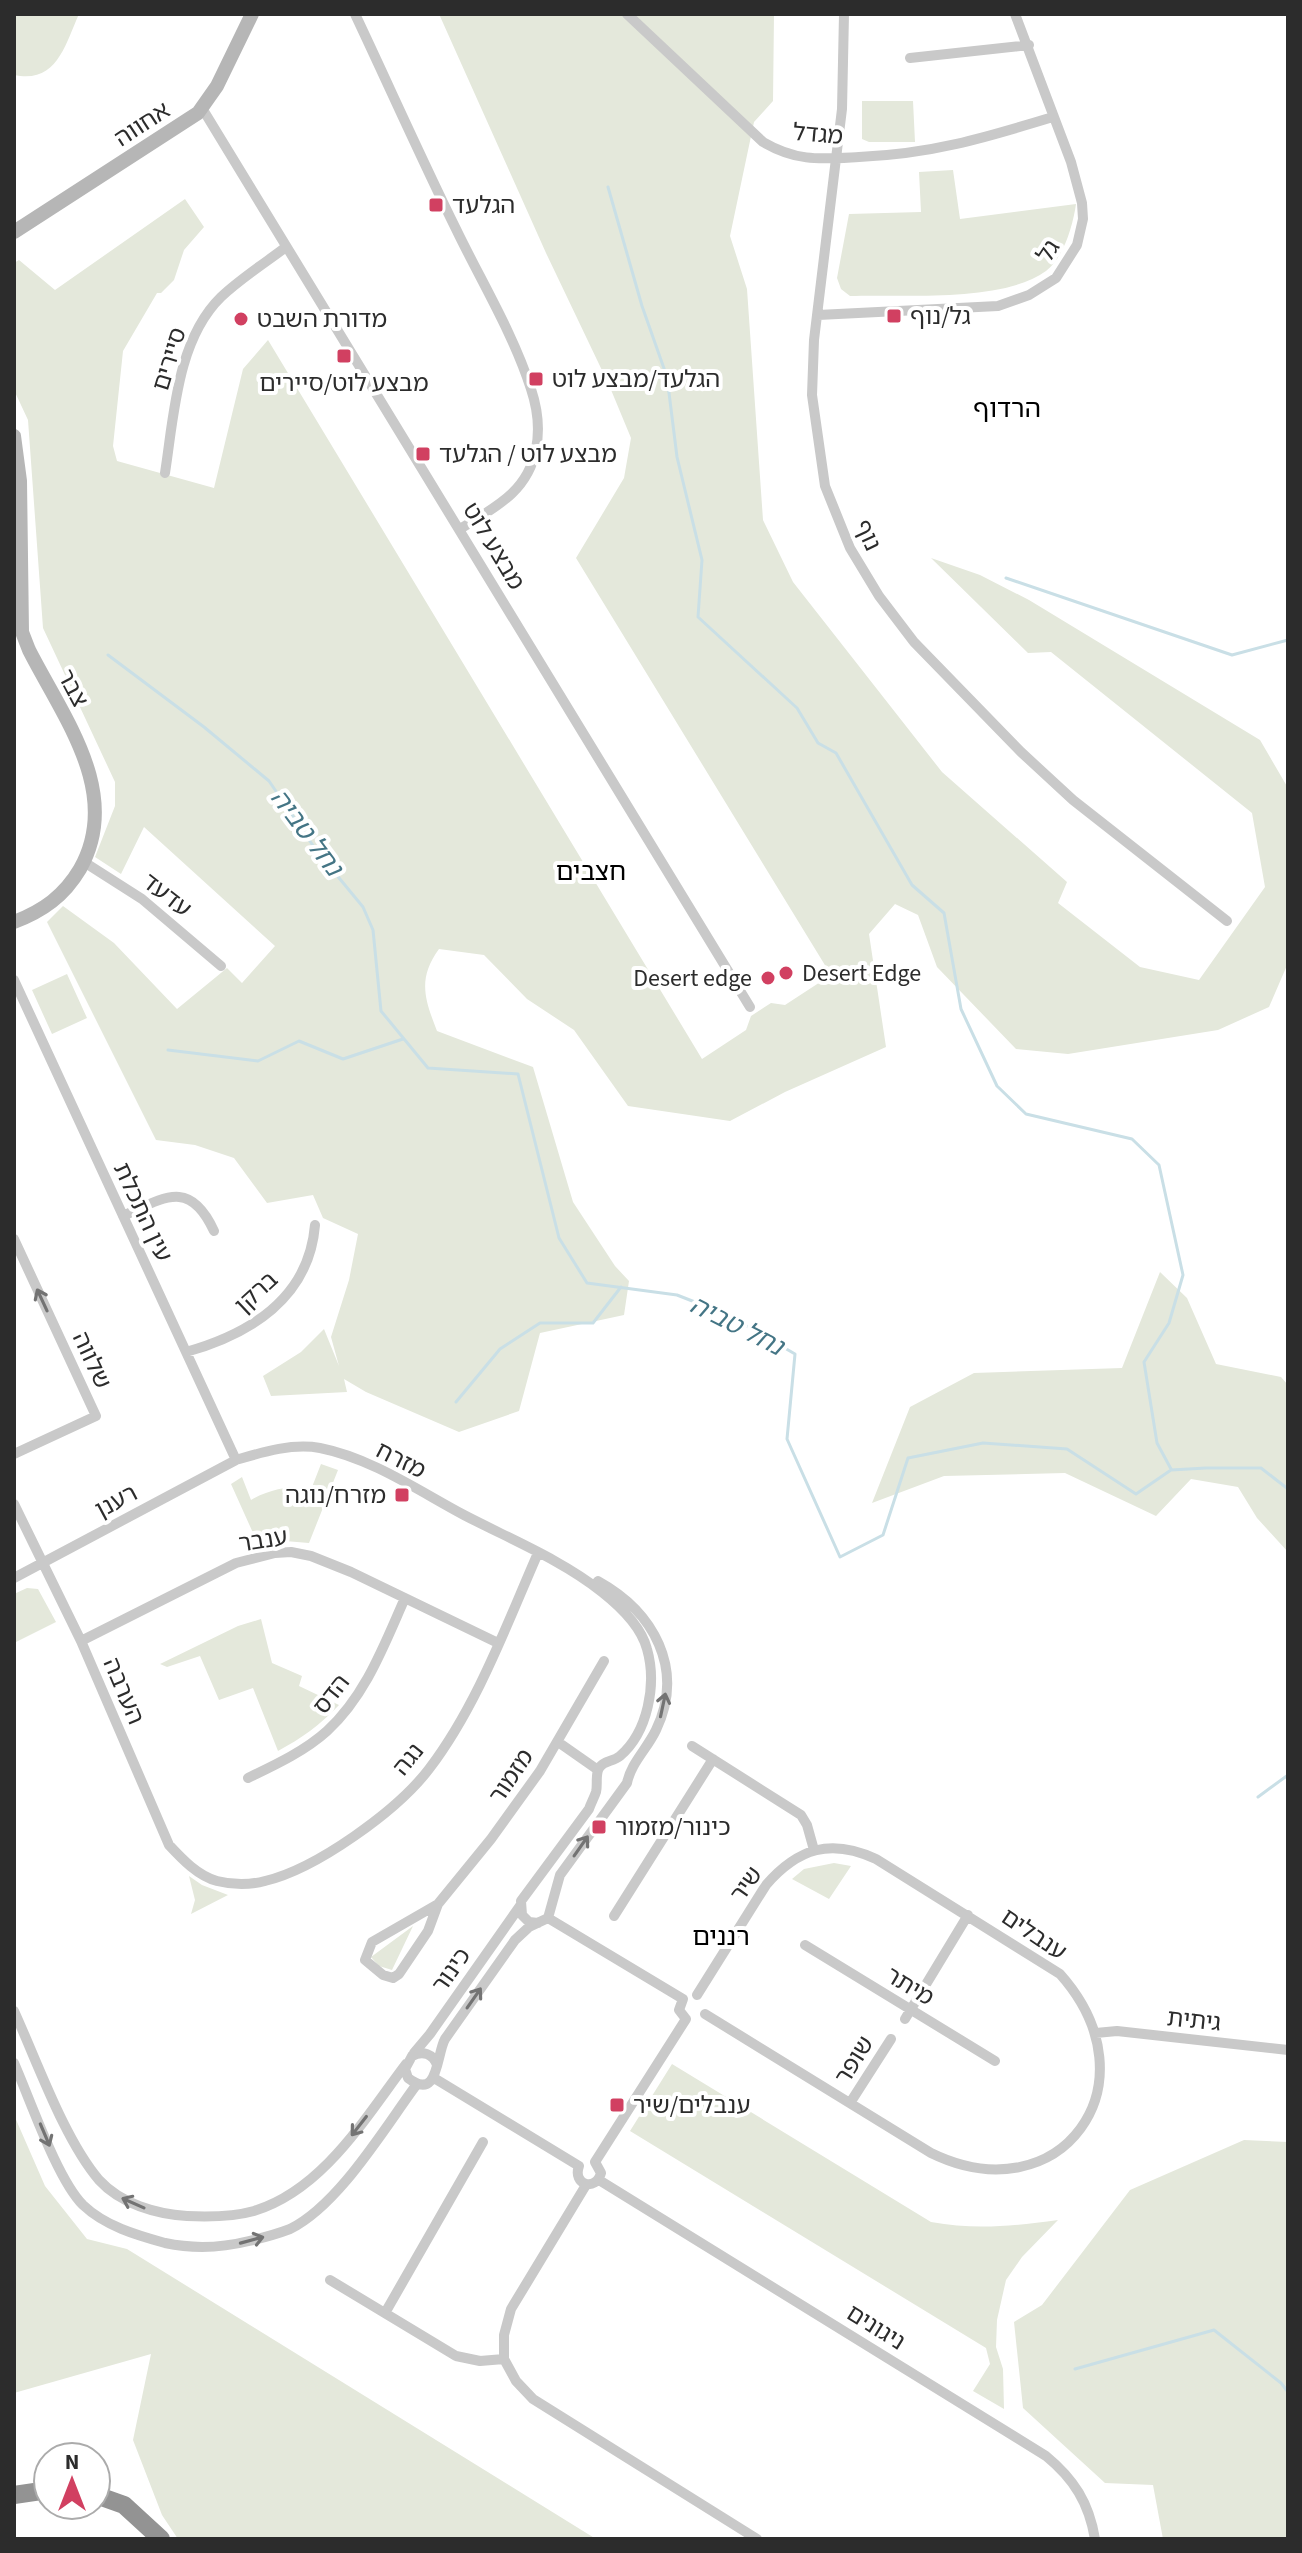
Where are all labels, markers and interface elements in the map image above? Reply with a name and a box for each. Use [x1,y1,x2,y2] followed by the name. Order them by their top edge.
[107,93,177,156] street label: אחווה
[791,115,845,154] street label: מגדל
[452,188,515,223] place label: הגלעד
[427,196,445,214] marker: הגלעד
[1028,233,1069,270] street label: גל
[910,299,971,334] place label: גל/נוף
[257,302,387,337] place label: מדורת השבט
[885,307,903,325] marker: גל/נוף
[232,310,250,328] marker: מדורת השבט
[143,323,196,395] street label: סיירים
[335,347,353,365] marker: מבצע לוט/סיירים
[552,362,720,397] place label: הגלעד/מבצע לוט
[259,366,429,401] place label: מבצע לוט/סיירים
[527,370,545,388] marker: הגלעד/מבצע לוט
[973,390,1041,427] district label: הרדוף
[439,437,617,472] place label: מבצע לוט / הגלעד
[414,445,432,463] marker: מבצע לוט / הגלעד
[454,496,533,597] street label: מבצע לוט
[845,514,890,557] street label: נוף
[48,663,97,713] street label: צבר
[262,781,353,885] water label: נחל טביה
[556,853,626,890] district label: חצבים
[134,865,199,926] street label: עדעד
[802,956,921,991] place label: Desert Edge
[633,961,752,996] place label: Desert edge
[777,964,795,982] marker: Desert Edge
[759,969,777,987] marker: Desert edge
[104,1157,181,1268] street label: עין התכלת
[227,1263,286,1322] street label: ברקן
[684,1286,792,1366] water label: נחל טביה
[34,1288,49,1312] one-way arrow
[63,1326,120,1395] street label: שלווה
[370,1433,432,1488] street label: מזרח
[89,1476,144,1527] street label: רענן
[285,1478,386,1513] place label: מזרח/נוגה
[393,1486,411,1504] marker: מזרח/נוגה
[236,1519,290,1562] street label: ענבר
[94,1652,153,1730] street label: הערבה
[304,1667,358,1722] street label: הדס
[656,1693,671,1719] one-way arrow
[384,1735,432,1783] street label: נגה
[480,1742,542,1811] street label: מזמור
[615,1810,731,1845] place label: כינור/מזמור
[590,1818,608,1836] marker: כינור/מזמור
[573,1835,589,1857] one-way arrow
[722,1859,771,1909] street label: שיר
[994,1900,1074,1969] street label: ענבלים
[692,1918,750,1955] district label: רננים
[423,1941,480,2000] street label: כינור
[879,1958,941,2015] street label: מיתר
[466,1988,482,2010] one-way arrow
[1165,2000,1223,2041] street label: גיתית
[826,2029,883,2091] street label: שופר
[633,2088,750,2123] place label: ענבלים/שיר
[608,2096,626,2114] marker: ענבלים/שיר
[350,2115,368,2136] one-way arrow
[38,2122,53,2146] one-way arrow
[122,2195,146,2210] one-way arrow
[238,2232,264,2247] one-way arrow
[839,2296,912,2359] street label: ניגונים
[32,2441,112,2521] north arrow
[65,2446,79,2478] text: N

